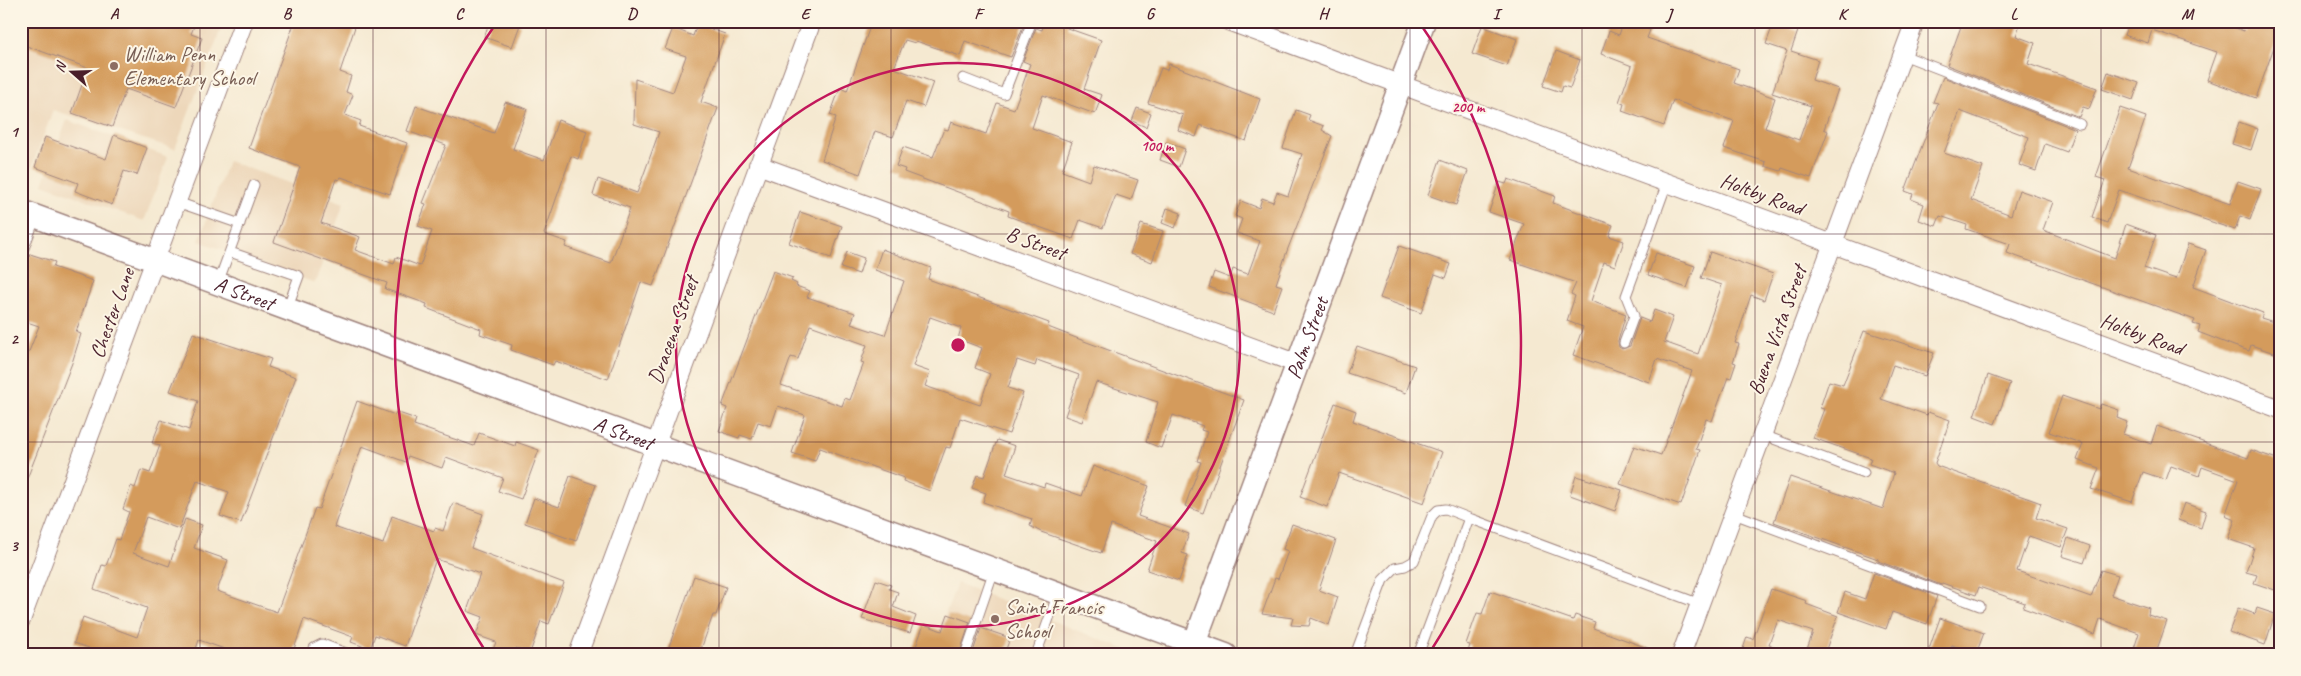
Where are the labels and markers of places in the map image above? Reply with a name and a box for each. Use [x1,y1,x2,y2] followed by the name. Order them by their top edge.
[124,41,259,91] place label: William Penn Elementary School
[108,60,120,72] marker: William Penn Elementary School
[949,336,967,354] centre of rings
[1005,594,1105,644] place label: Saint Francis School
[989,613,1001,625] marker: Saint Francis School

